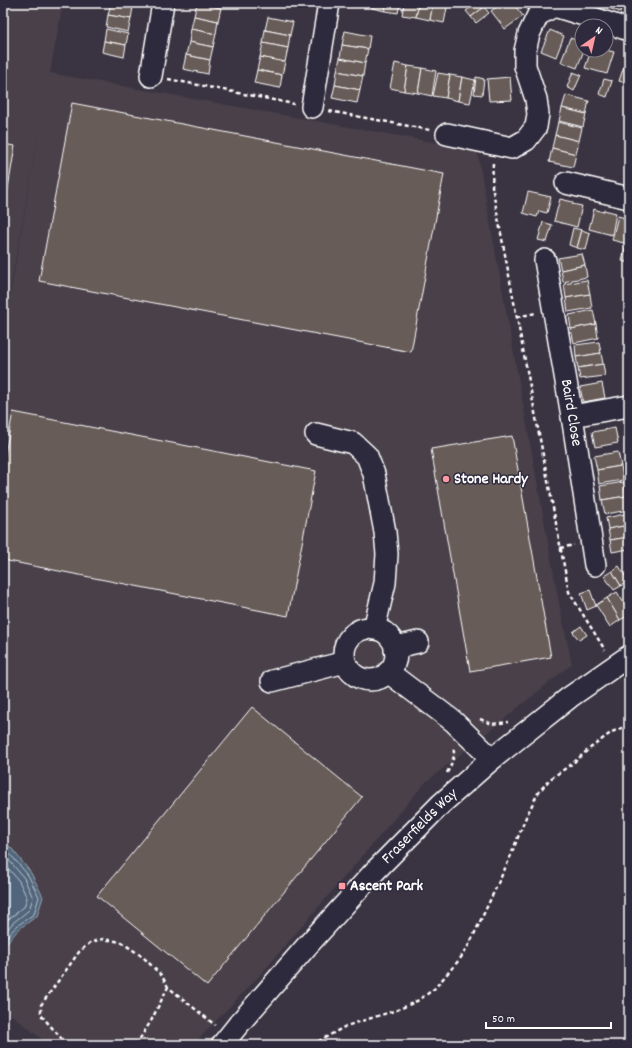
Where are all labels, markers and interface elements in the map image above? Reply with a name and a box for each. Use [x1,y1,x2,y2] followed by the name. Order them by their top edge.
[574,18,614,58] north arrow
[592,23,606,40] text: N
[554,377,588,448] street label: Baird Close
[454,468,529,491] place label: Stone Hardy
[441,474,451,484] marker: Stone Hardy
[376,782,463,870] street label: Fraserfields Way
[350,875,424,898] place label: Ascent Park
[337,881,347,891] marker: Ascent Park
[486,1004,611,1030] scale bar
[492,1011,515,1028] text: 50 m

